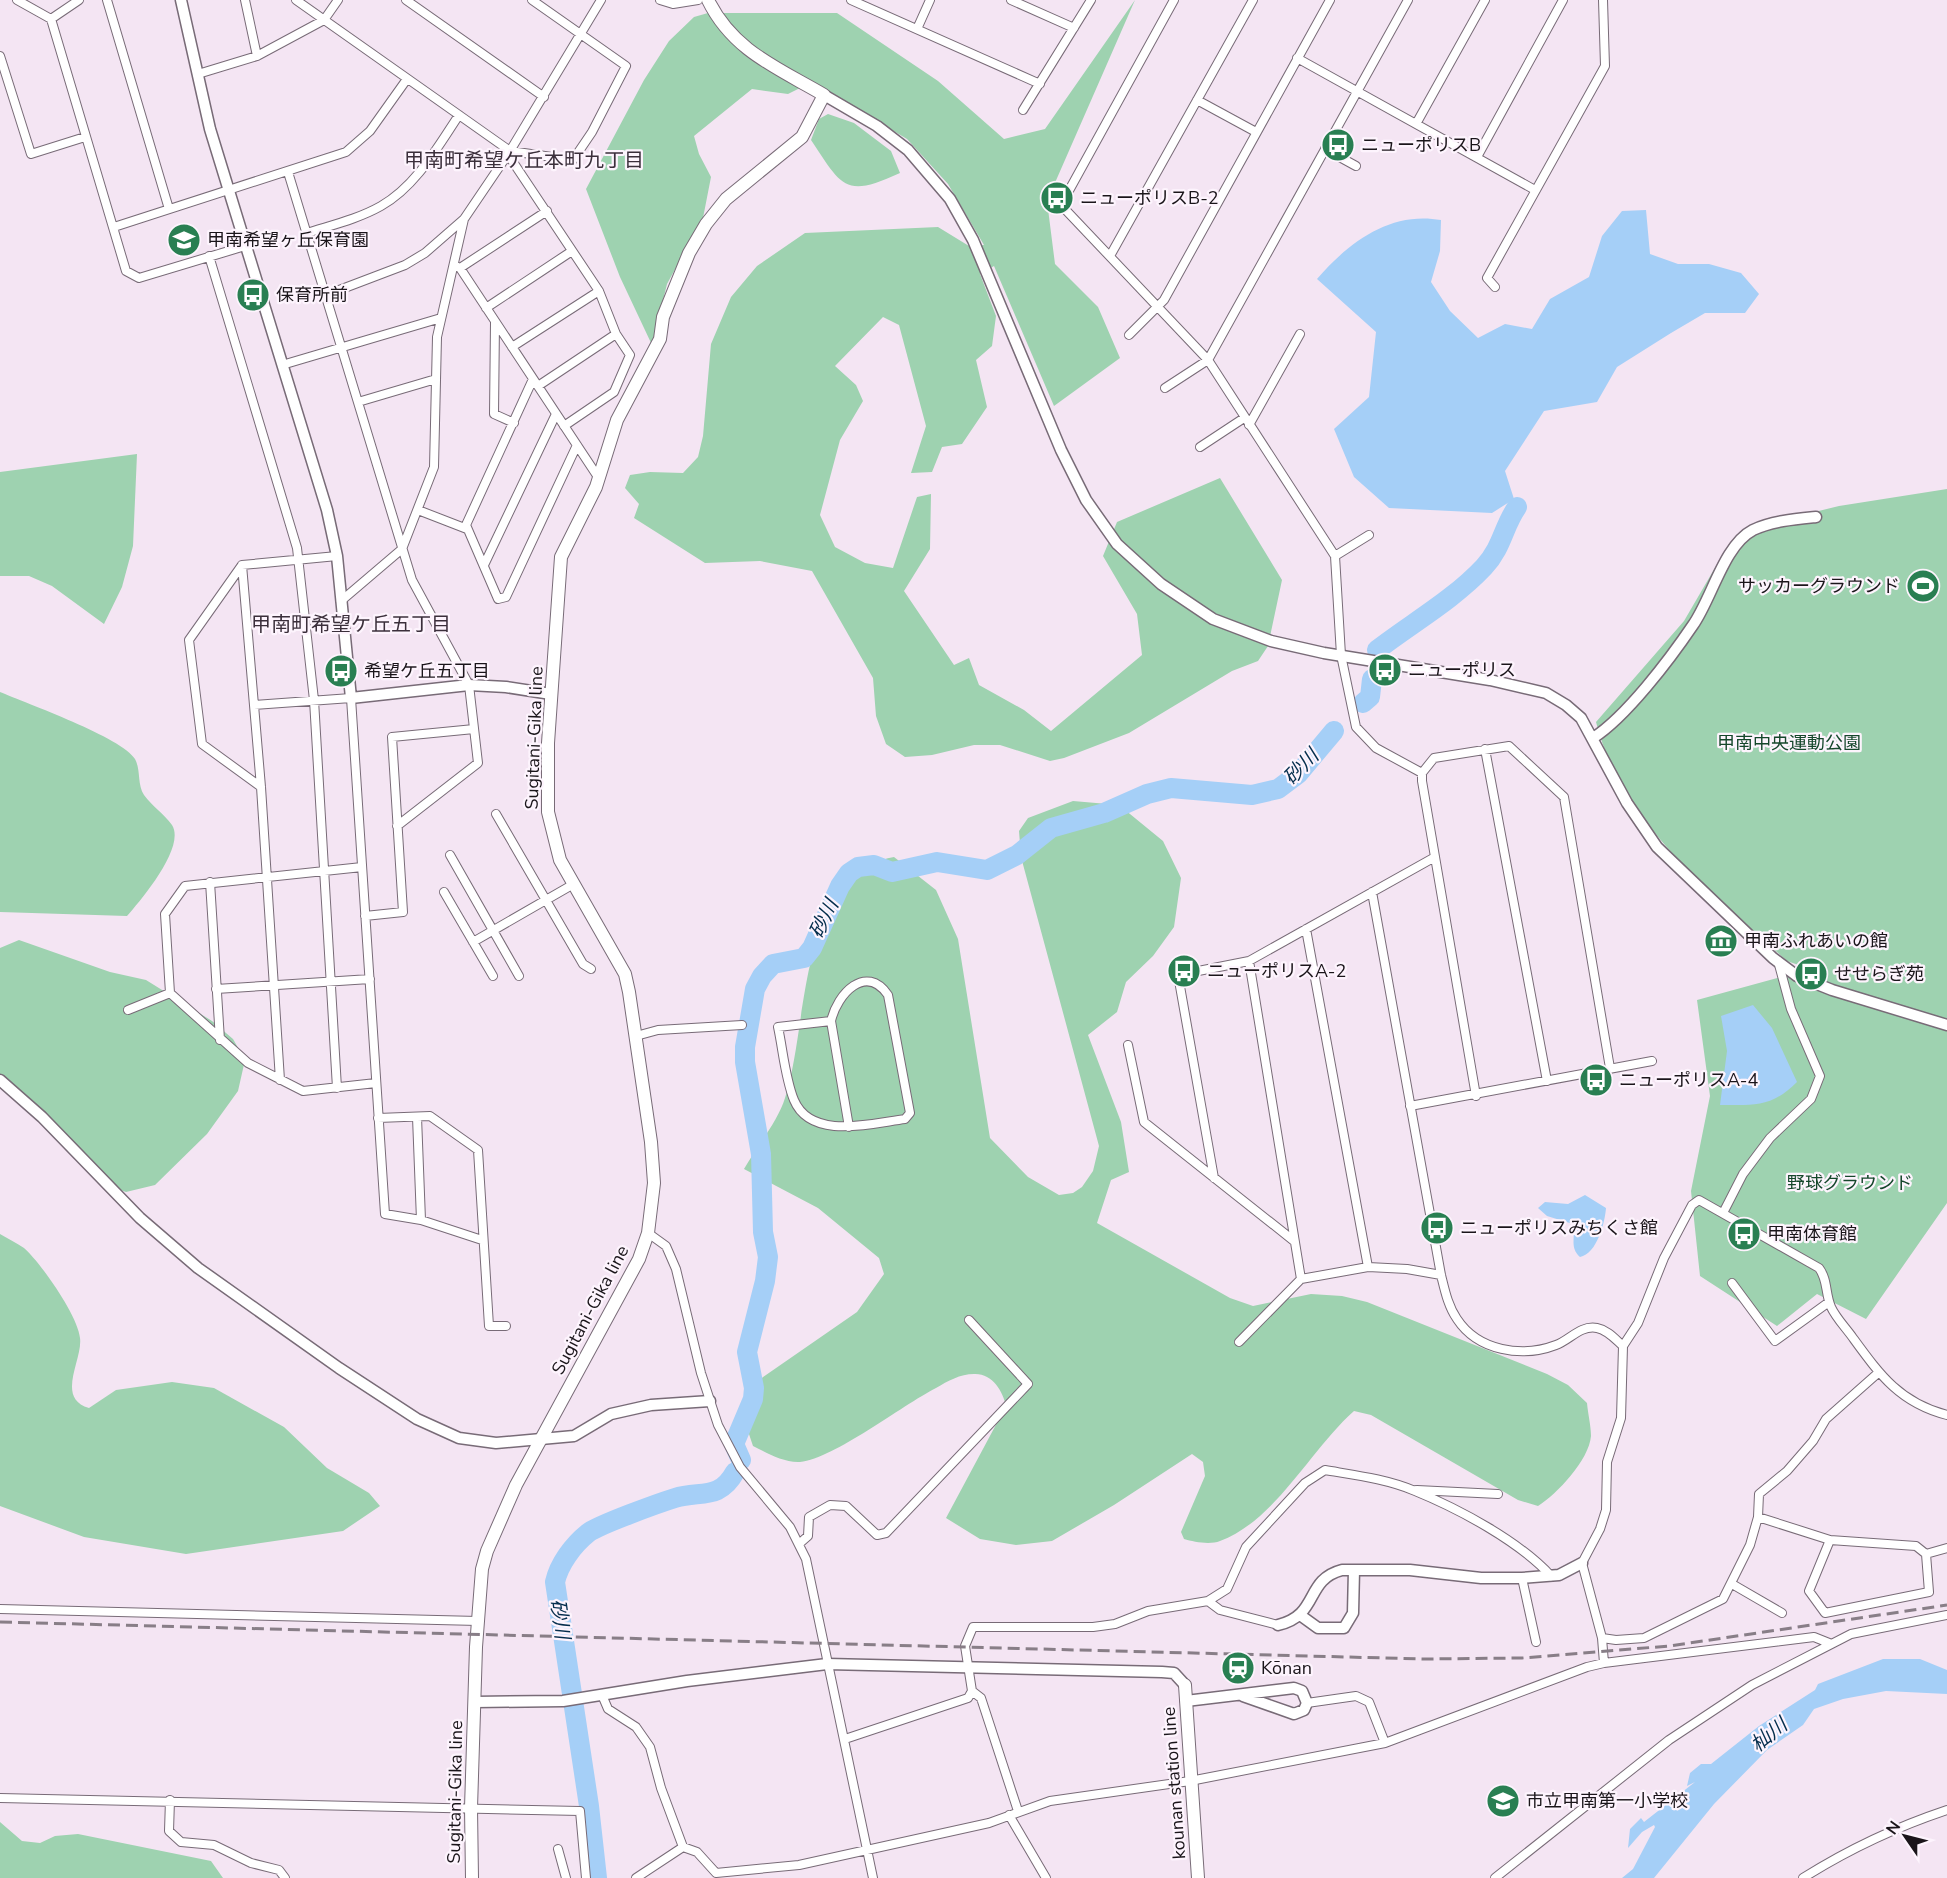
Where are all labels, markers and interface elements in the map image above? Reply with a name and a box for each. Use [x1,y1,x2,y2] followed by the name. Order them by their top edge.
[1320,127,1356,163] bus stop icon: ニューポリスB
[1361,133,1481,157] place label: ニューポリスB
[404,147,644,174] district label: 甲南町希望ケ丘本町九丁目
[1039,180,1075,216] bus stop icon: ニューポリスB-2
[1080,186,1219,210] place label: ニューポリスB-2
[166,222,202,258] school or university icon: 甲南希望ヶ丘保育園
[207,228,369,252] place label: 甲南希望ヶ丘保育園
[235,277,271,313] bus stop icon: 保育所前
[276,283,348,307] place label: 保育所前
[1905,568,1941,604] sports icon: サッカーグラウンド
[1738,574,1900,598] place label: サッカーグラウンド
[251,611,451,638] district label: 甲南町希望ケ丘五丁目
[1367,652,1403,688] bus stop icon: ニューポリス
[323,653,359,689] bus stop icon: 希望ケ丘五丁目
[1408,658,1516,682] place label: ニューポリス
[364,659,490,683] place label: 希望ケ丘五丁目
[520,666,548,810] street label: Sugitani-Gika line
[1717,731,1861,755] park label: 甲南中央運動公園
[1277,742,1326,791] water label: 砂川
[803,893,846,943] water label: 砂川
[1703,923,1739,959] museum icon: 甲南ふれあいの館
[1744,929,1888,953] place label: 甲南ふれあいの館
[1166,953,1202,989] bus stop icon: ニューポリスA-2
[1793,956,1829,992] bus stop icon: せせらぎ苑
[1207,959,1346,983] place label: ニューポリスA-2
[1834,962,1924,986] place label: せせらぎ苑
[1578,1062,1614,1098] bus stop icon: ニューポリスA-4
[1619,1068,1758,1092] place label: ニューポリスA-4
[1787,1171,1913,1195] park label: 野球グラウンド
[1419,1210,1455,1246] bus stop icon: ニューポリスみちくさ館
[1460,1216,1658,1240] place label: ニューポリスみちくさ館
[1726,1216,1762,1252] bus stop icon: 甲南体育館
[1767,1222,1857,1246] place label: 甲南体育館
[546,1241,634,1379] street label: Sugitani-Gika line
[544,1597,576,1643] water label: 砂川
[1220,1650,1256,1686] station icon: Kōnan
[1261,1656,1312,1680] place label: Kōnan
[1157,1706,1191,1860] street label: kounan station line
[1745,1711,1795,1758] water label: 杣川
[442,1720,468,1864] street label: Sugitani-Gika line
[1485,1783,1521,1819] school or university icon: 市立甲南第一小学校
[1526,1789,1688,1813] place label: 市立甲南第一小学校
[1875,1806,1935,1866] north arrow
[1881,1817,1906,1839] text: N

